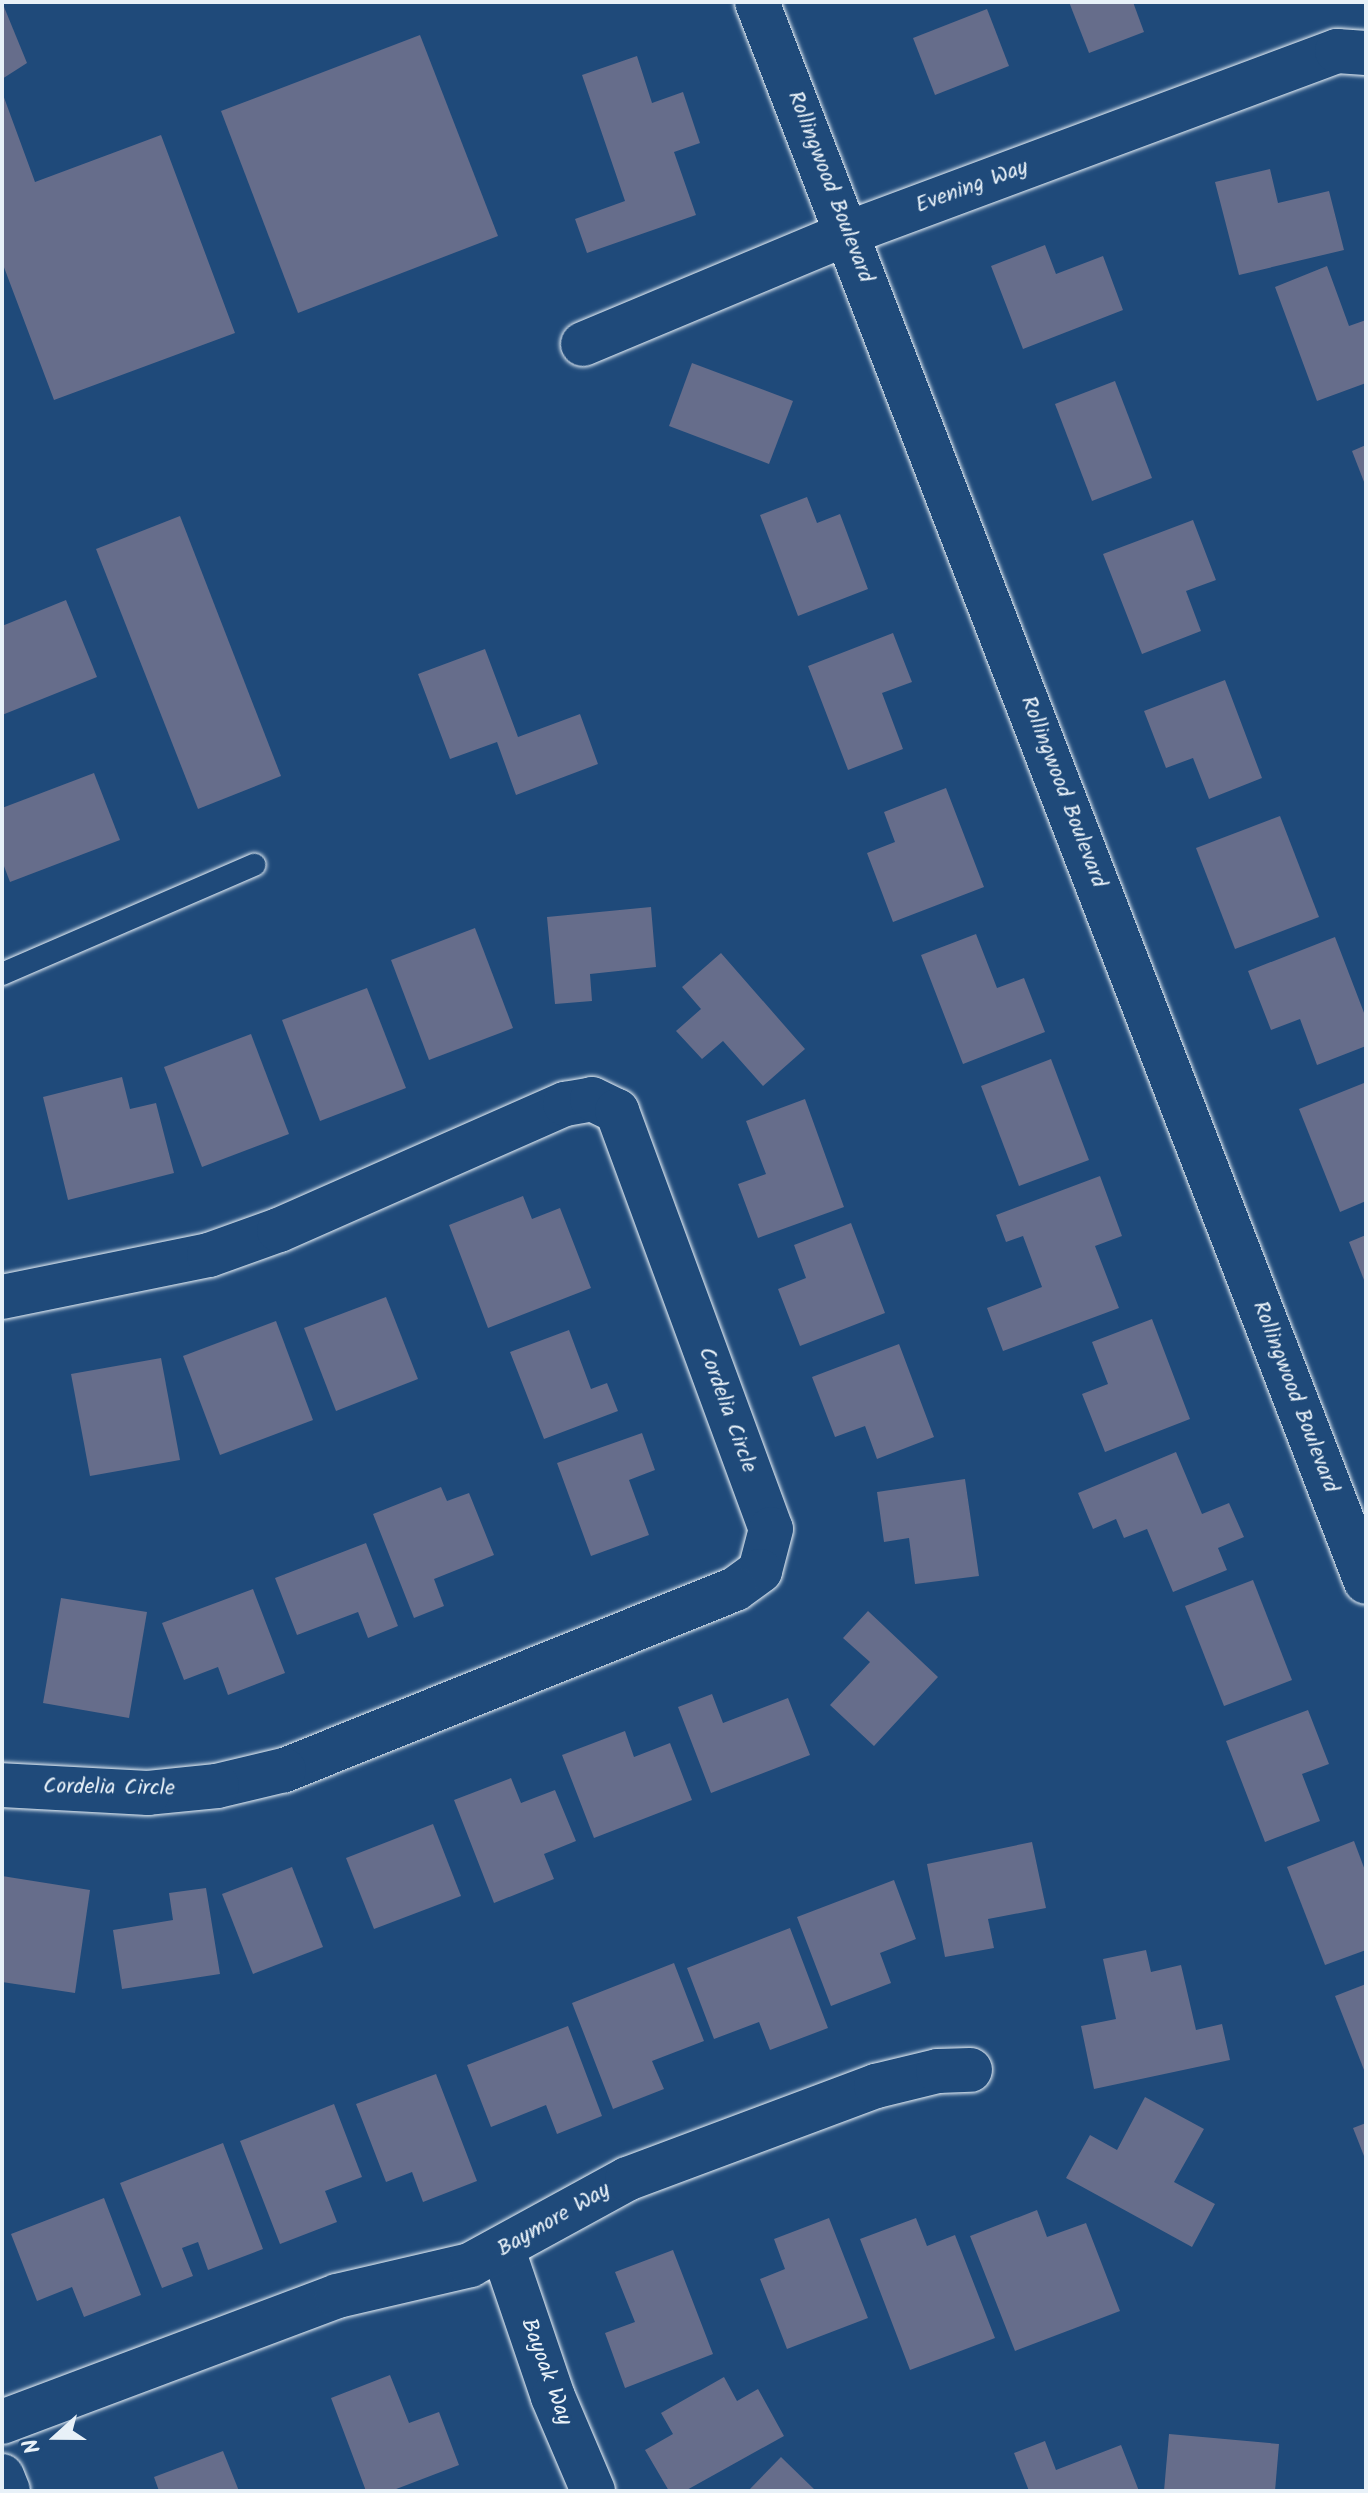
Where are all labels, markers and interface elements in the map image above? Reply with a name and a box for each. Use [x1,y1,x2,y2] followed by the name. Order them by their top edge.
[781,87,879,287] street label: Rollingwood Boulevard
[912,154,1032,220] street label: Evening Way
[1014,692,1112,892] street label: Rollingwood Boulevard
[1246,1297,1344,1497] street label: Rollingwood Boulevard
[692,1344,762,1476] street label: Cordelia Circle
[43,1774,175,1802] street label: Cordelia Circle
[493,2177,615,2263] street label: Baymore Way
[514,2315,578,2429] street label: Bayoak Way
[16,2397,96,2477] north arrow
[14,2433,52,2459] text: N

